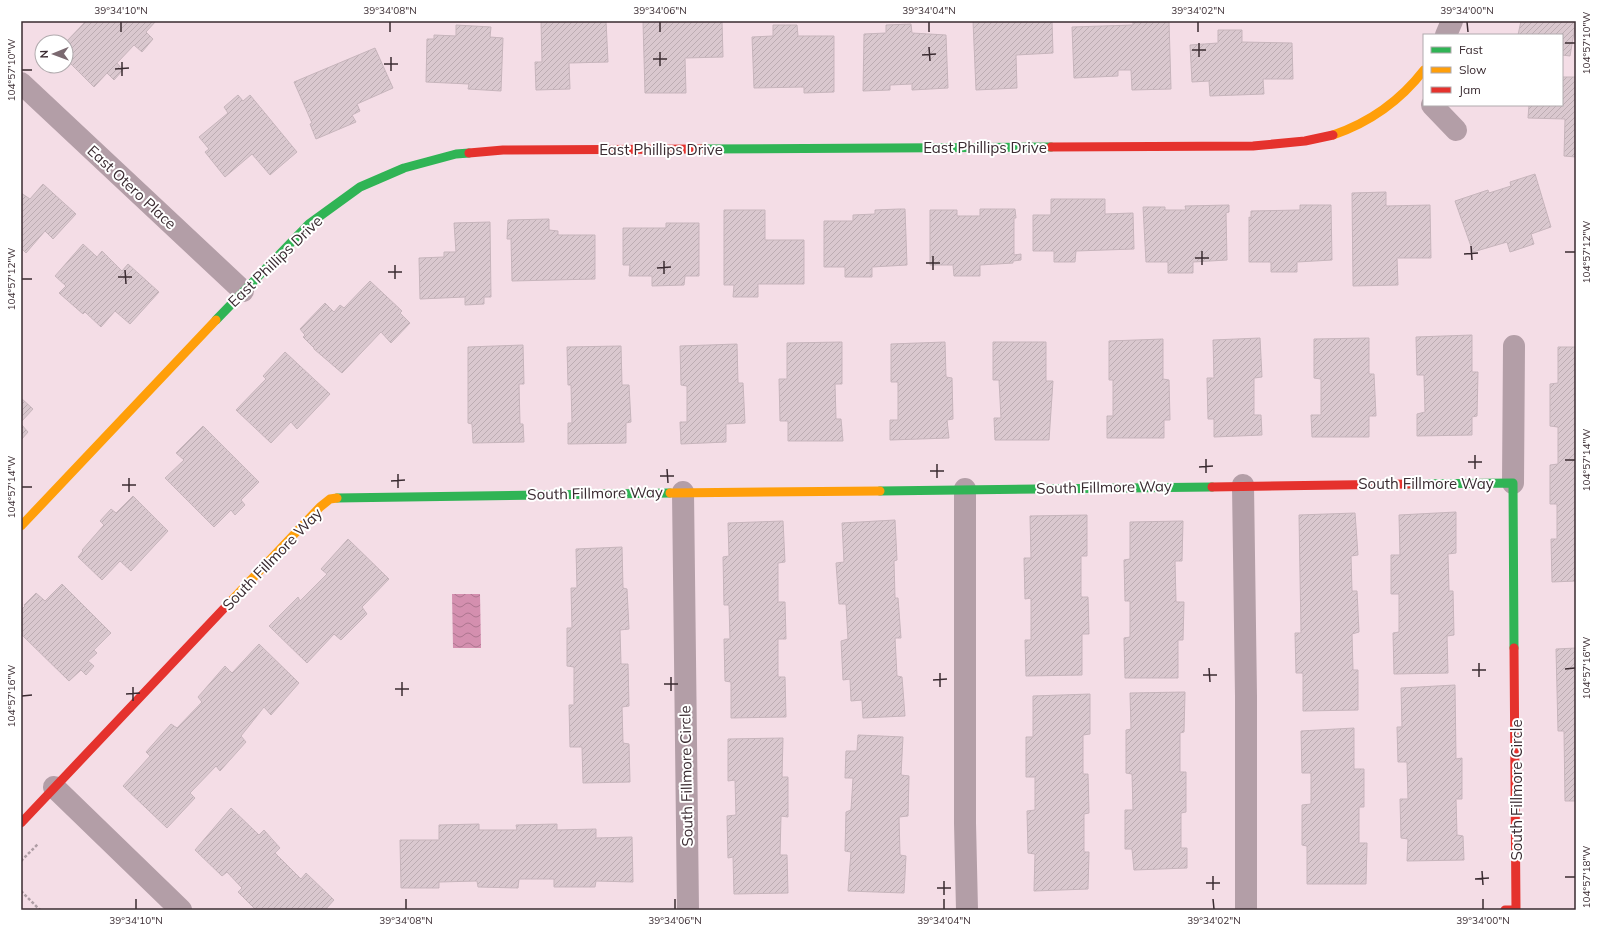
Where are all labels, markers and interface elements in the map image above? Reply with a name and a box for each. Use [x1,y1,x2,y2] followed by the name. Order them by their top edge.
[94,4,148,17] text: 39°34'10"N
[363,4,417,17] text: 39°34'08"N
[633,4,687,17] text: 39°34'06"N
[902,4,956,17] text: 39°34'04"N
[1171,4,1225,17] text: 39°34'02"N
[1440,4,1494,17] text: 39°34'00"N
[1580,12,1593,74] text: 104°57'10"W
[34,34,74,74] north arrow
[1423,34,1563,106] legend
[5,39,18,101] text: 104°57'10"W
[1459,42,1483,57] text: Fast
[37,50,51,58] text: N
[1459,62,1487,77] text: Slow
[1459,82,1481,97] text: Jam
[923,138,1047,157] street label: East Phillips Drive
[599,140,723,159] street label: East Phillips Drive
[84,141,180,233] street label: East Otero Place
[224,211,326,311] street label: East Phillips Drive
[1580,221,1593,283] text: 104°57'12"W
[5,248,18,310] text: 104°57'12"W
[1580,429,1593,491] text: 104°57'14"W
[5,456,18,518] text: 104°57'14"W
[1358,474,1494,493] street label: South Fillmore Way
[1036,476,1172,498] street label: South Fillmore Way
[527,482,663,504] street label: South Fillmore Way
[218,504,326,614] street label: South Fillmore Way
[1580,637,1593,699] text: 104°57'16"W
[5,665,18,727] text: 104°57'16"W
[675,705,697,847] street label: South Fillmore Circle
[1507,719,1526,861] street label: South Fillmore Circle
[1580,846,1593,908] text: 104°57'18"W
[109,914,163,927] text: 39°34'10"N
[379,914,433,927] text: 39°34'08"N
[648,914,702,927] text: 39°34'06"N
[917,914,971,927] text: 39°34'04"N
[1187,914,1241,927] text: 39°34'02"N
[1456,914,1510,927] text: 39°34'00"N

